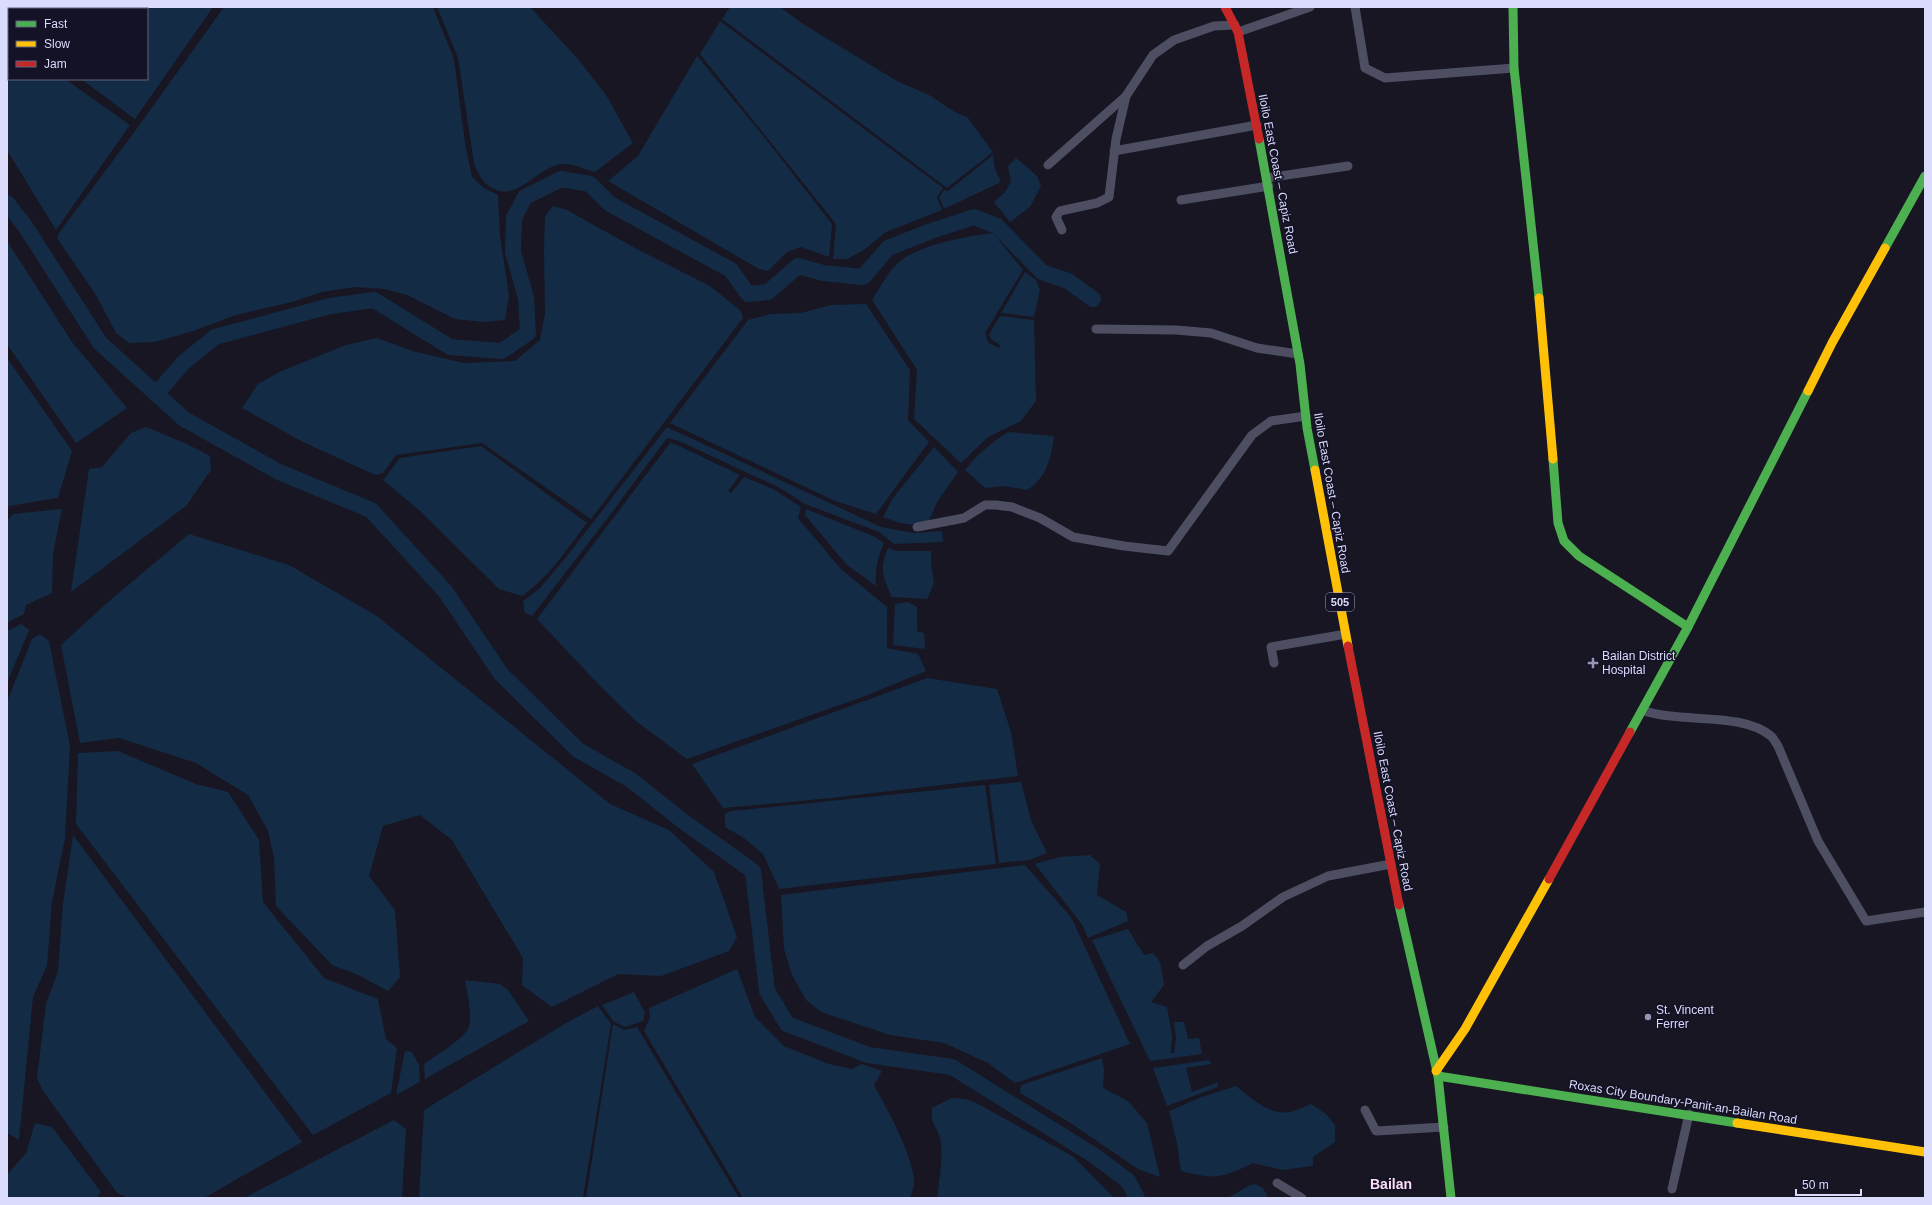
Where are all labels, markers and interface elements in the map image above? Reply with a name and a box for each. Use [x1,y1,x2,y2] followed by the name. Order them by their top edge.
[8,8,148,80] legend
[44,17,68,31] text: Fast
[44,37,70,51] text: Slow
[44,57,67,71] text: Jam
[1256,93,1300,255] street label: Iloilo East Coast – Capiz Road
[1311,412,1353,574] street label: Iloilo East Coast – Capiz Road
[1326,593,1354,611] road number: 505
[1602,649,1676,677] place label: Bailan District Hospital
[1587,657,1599,669] marker: Bailan District Hospital
[1371,730,1415,892] street label: Iloilo East Coast – Capiz Road
[1656,1003,1714,1031] place label: St. Vincent Ferrer
[1643,1012,1653,1022] marker: St. Vincent Ferrer
[1568,1077,1798,1127] street label: Roxas City Boundary-Panit-an-Bailan Road
[1796,1171,1861,1197] scale bar
[1370,1176,1412,1192] district label: Bailan
[1802,1178,1829,1192] text: 50 m

